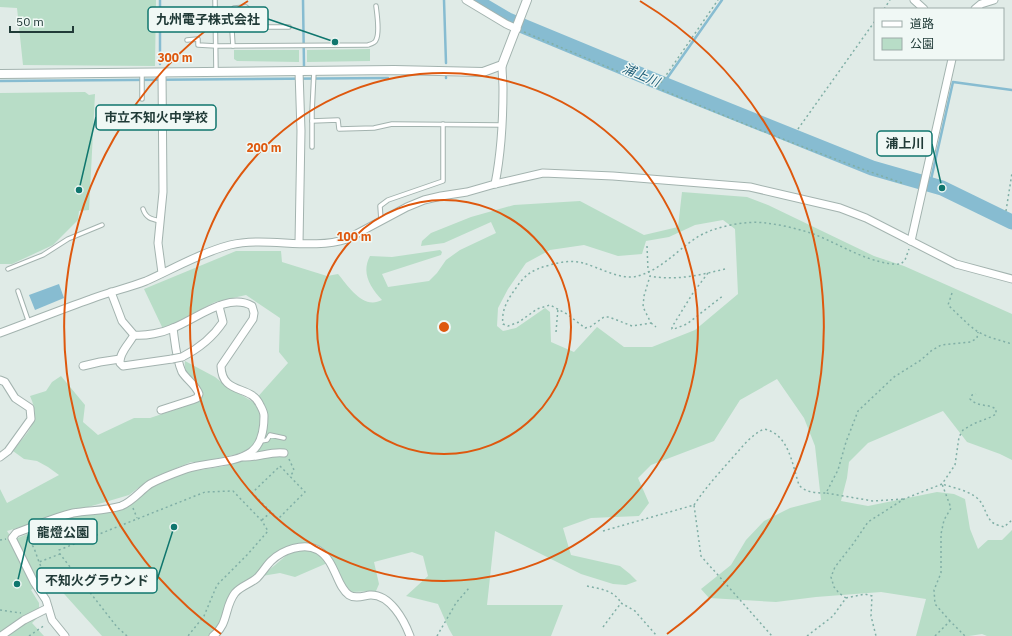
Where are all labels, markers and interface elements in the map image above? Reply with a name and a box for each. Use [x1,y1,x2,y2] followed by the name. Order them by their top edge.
[148,7,268,32] callout: 九州電子株式会社
[10,8,73,34] scale bar
[874,8,1004,60] legend
[156,11,260,28] text: 九州電子株式会社
[16,14,44,29] text: 50 m
[910,16,934,31] text: 道路
[910,36,934,51] text: 公園
[157,50,193,65] text: 300 m
[620,60,664,91] water label: 浦上川
[96,105,216,130] callout: 市立不知火中学校
[104,109,208,126] text: 市立不知火中学校
[877,131,932,156] callout: 浦上川
[885,135,925,152] text: 浦上川
[246,140,282,155] text: 200 m
[336,229,372,244] text: 100 m
[437,320,451,334] centre of rings
[29,519,97,544] callout: 龍燈公園
[37,524,89,541] text: 龍燈公園
[37,568,157,593] callout: 不知火グラウンド
[45,572,149,589] text: 不知火グラウンド

